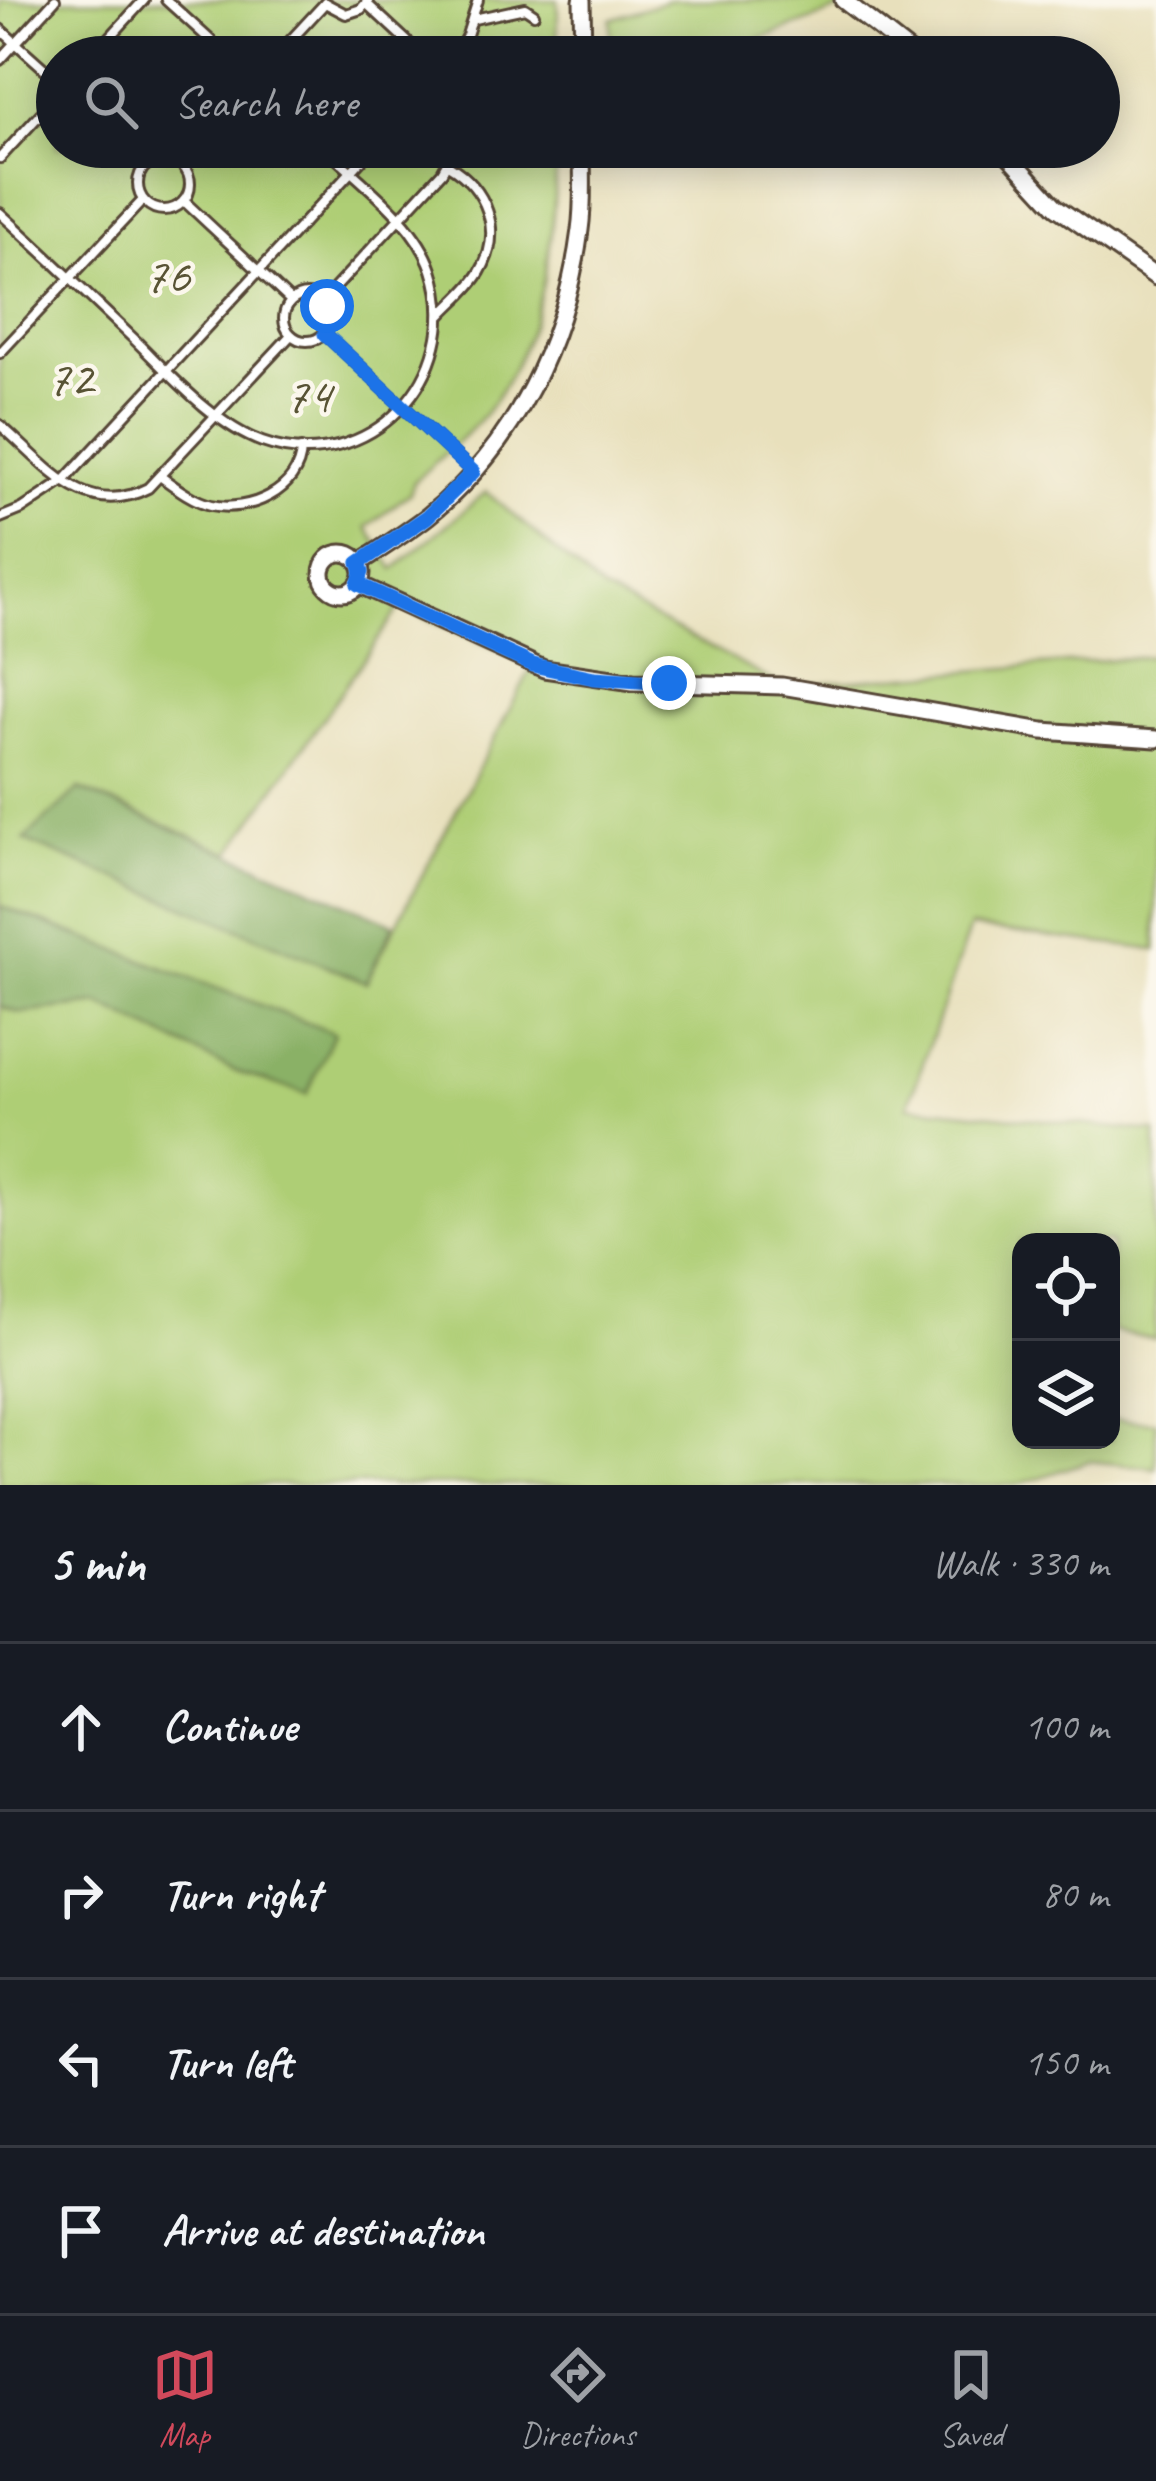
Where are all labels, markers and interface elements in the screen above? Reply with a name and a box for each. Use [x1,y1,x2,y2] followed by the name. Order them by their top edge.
[36,36,1120,168] search box
[78,69,144,135] icon: search
[174,74,357,131] text: Search here
[144,243,192,307] park label: 76
[300,279,354,333] route start
[47,346,97,410] park label: 72
[285,363,336,427] park label: 74
[642,656,696,710] route end
[1012,1233,1120,1449] map controls
[1012,1233,1120,1341] button: locate
[1012,1341,1120,1449] button: layers
[48,1531,145,1595] text: 5 min
[932,1539,1108,1588] text: Walk · 330 m
[48,1694,114,1760] icon: ahead
[162,1698,296,1755] text: Continue
[1024,1702,1108,1751] text: 100 m
[48,1862,114,1928] icon: right
[162,1866,320,1923] text: Turn right
[1042,1870,1108,1919] text: 80 m
[48,2030,114,2096] icon: left
[162,2034,292,2091] text: Turn left
[1024,2038,1108,2087] text: 150 m
[48,2198,114,2264] icon: arrive
[162,2202,484,2259] text: Arrive at destination
[152,2342,218,2456] tab: Map
[521,2342,635,2456] tab: Directions
[938,2342,1004,2456] tab: Saved

